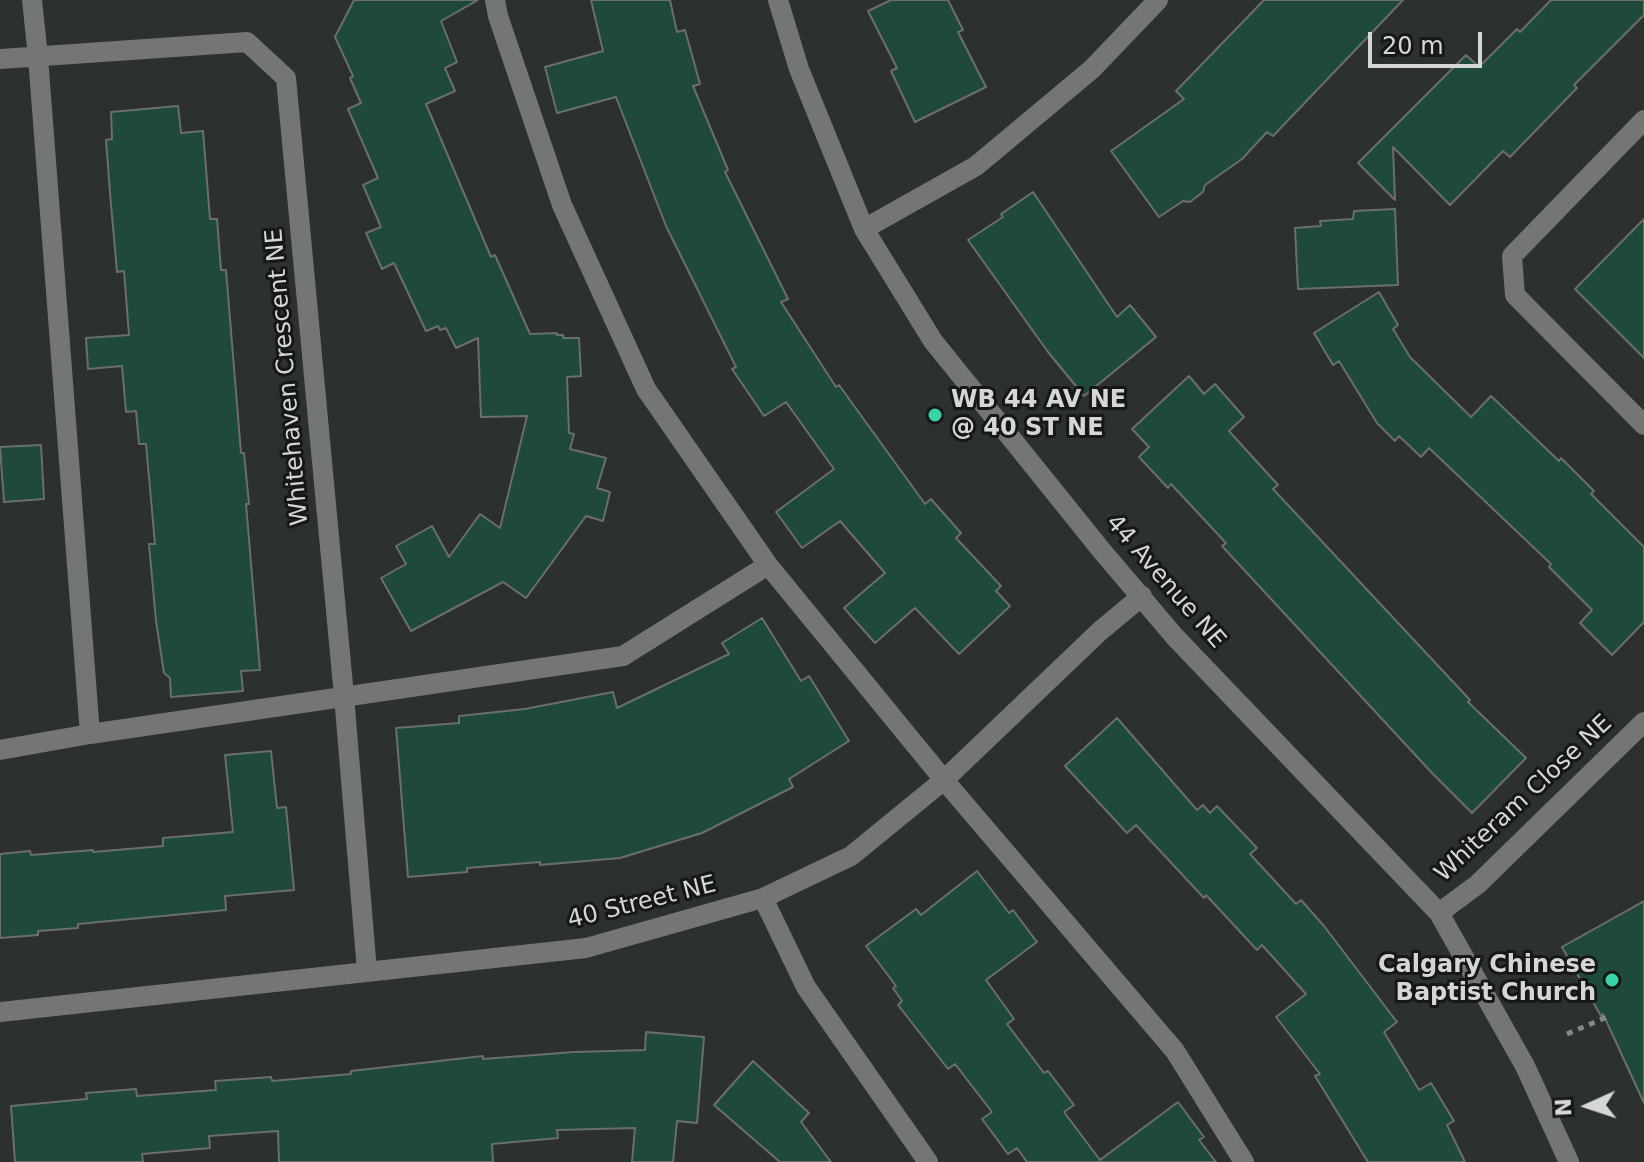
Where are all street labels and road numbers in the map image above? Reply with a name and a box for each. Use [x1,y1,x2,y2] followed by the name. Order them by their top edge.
[261,227,315,527] street label: Whitehaven Crescent NE
[1099,509,1231,655] street label: 44 Avenue NE
[1430,710,1618,888] street label: Whiteram Close NE
[565,871,719,935] street label: 40 Street NE

